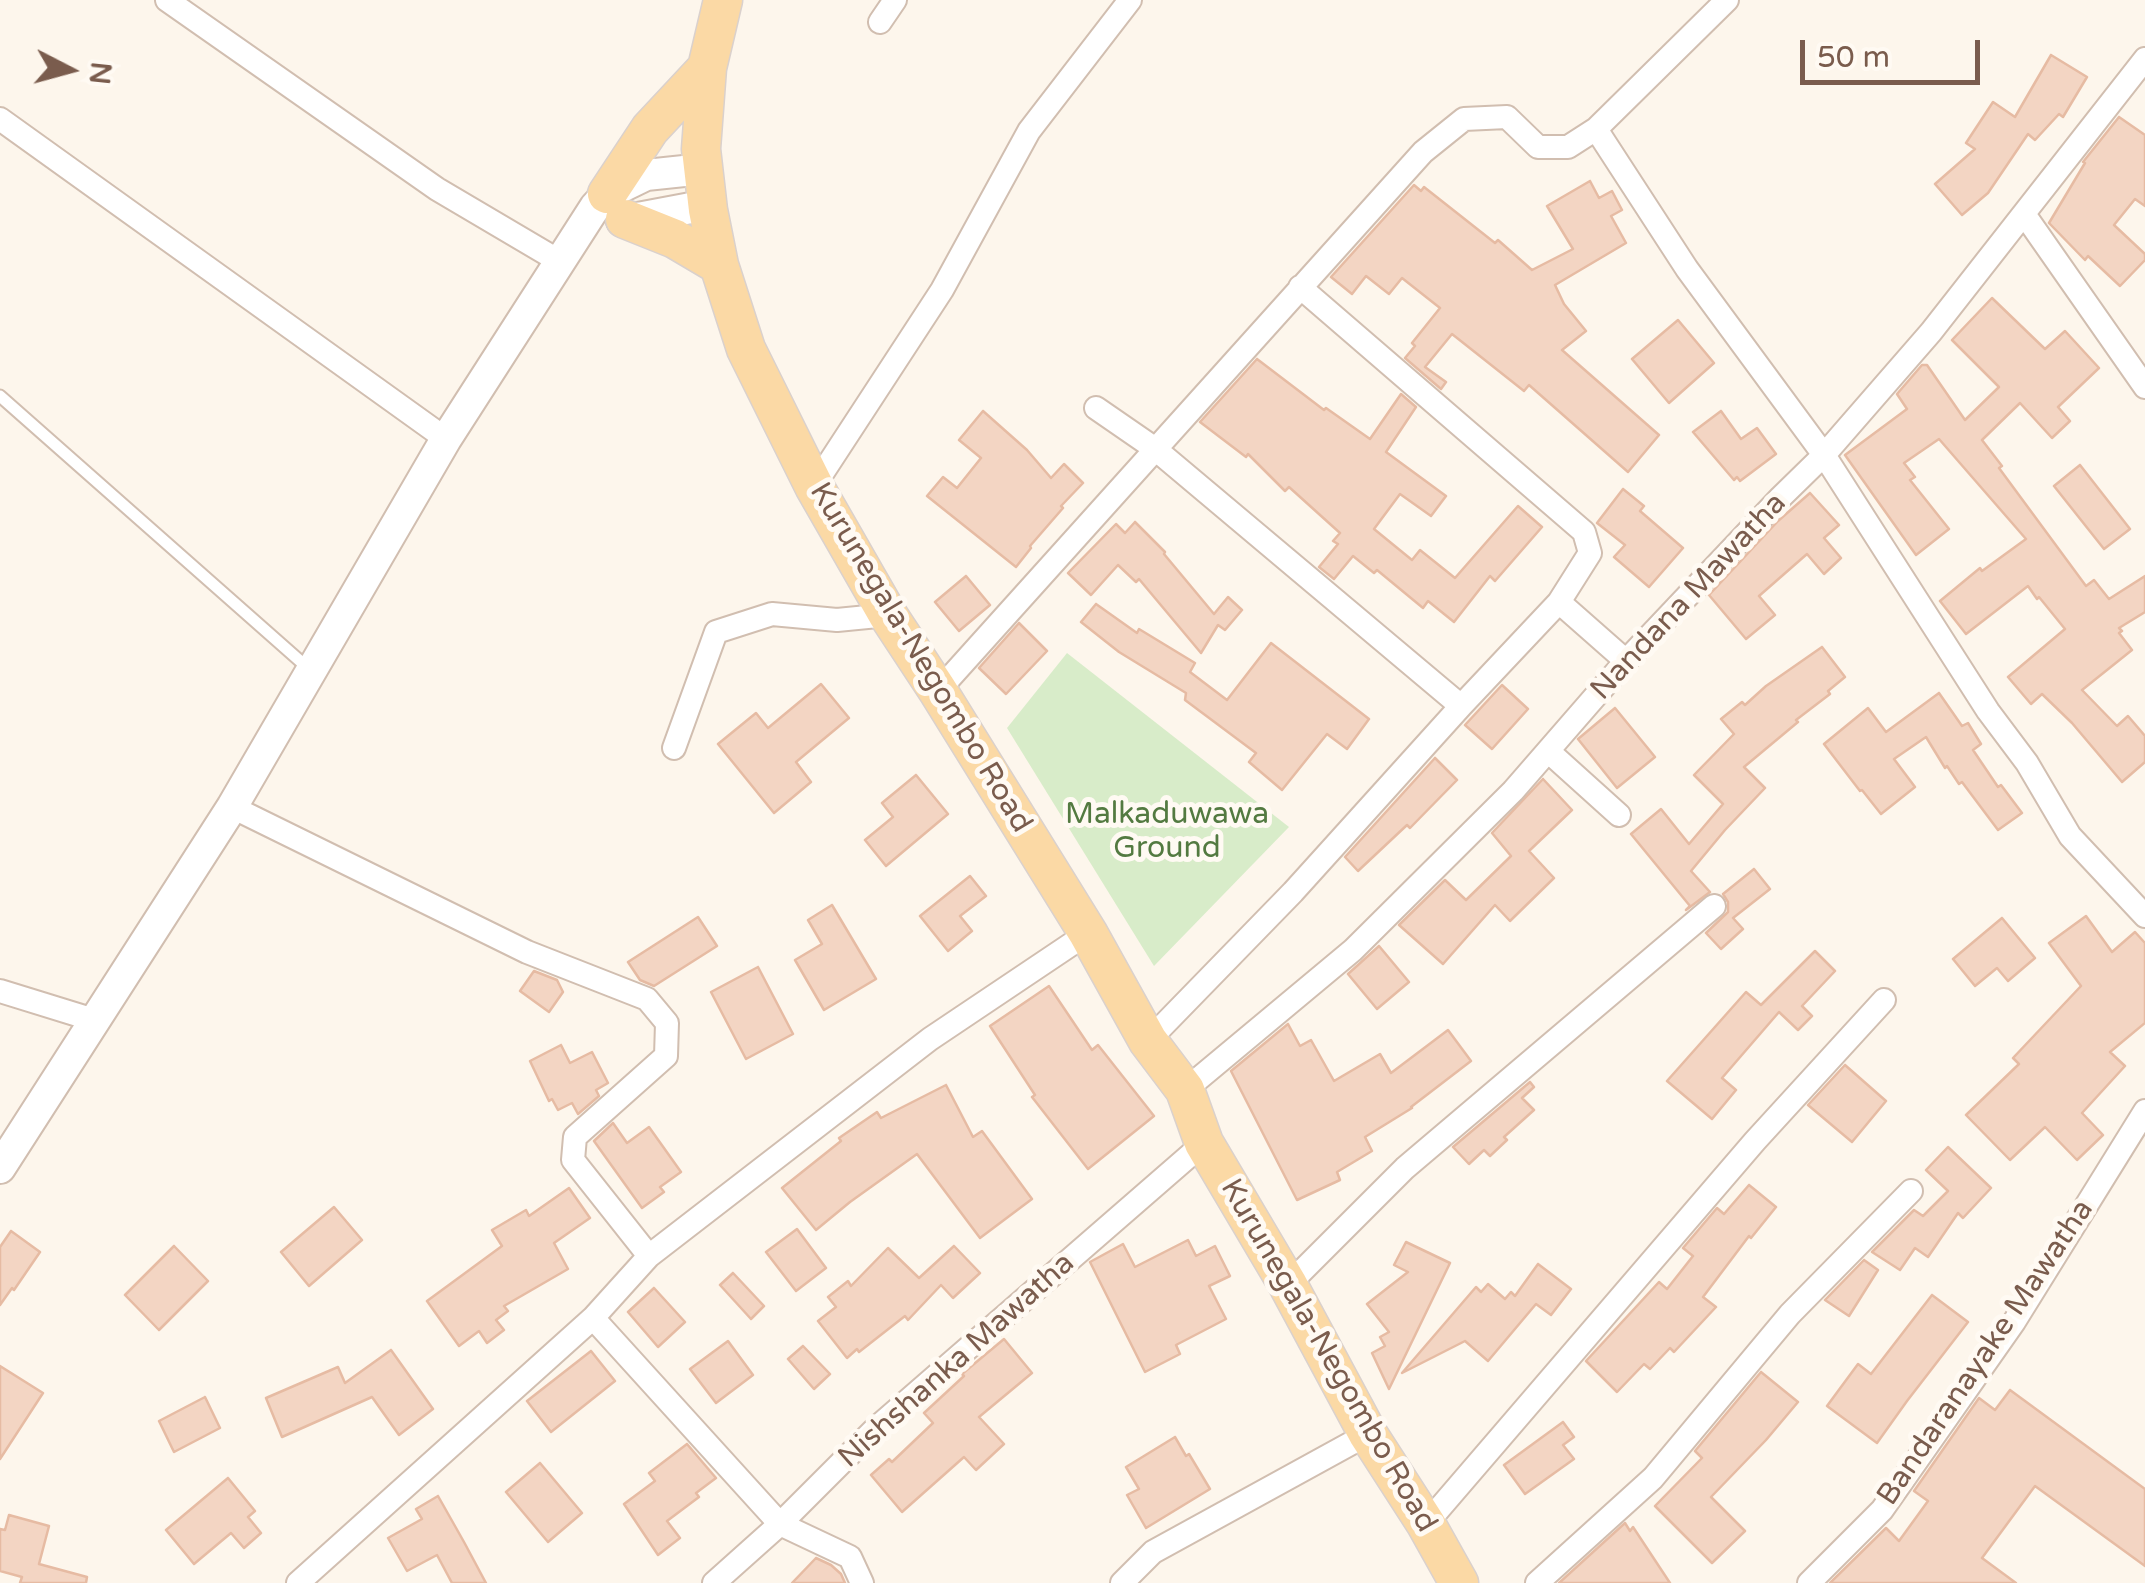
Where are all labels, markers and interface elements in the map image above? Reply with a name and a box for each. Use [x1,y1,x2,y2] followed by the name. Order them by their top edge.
[20,20,120,120] north arrow
[1805,20,1985,82] scale bar
[1817,39,1890,76] text: 50 m
[82,60,118,86] text: N
[801,477,1039,839] street label: Kurunegala-Negombo Road
[1584,486,1794,708] street label: Nandana Mawatha
[1065,797,1269,868] park label: Malkaduwawa Ground
[1212,1173,1444,1539] street label: Kurunegala-Negombo Road
[1870,1193,2102,1513] street label: Bandaranayake Mawatha
[832,1246,1082,1476] street label: Nishshanka Mawatha

